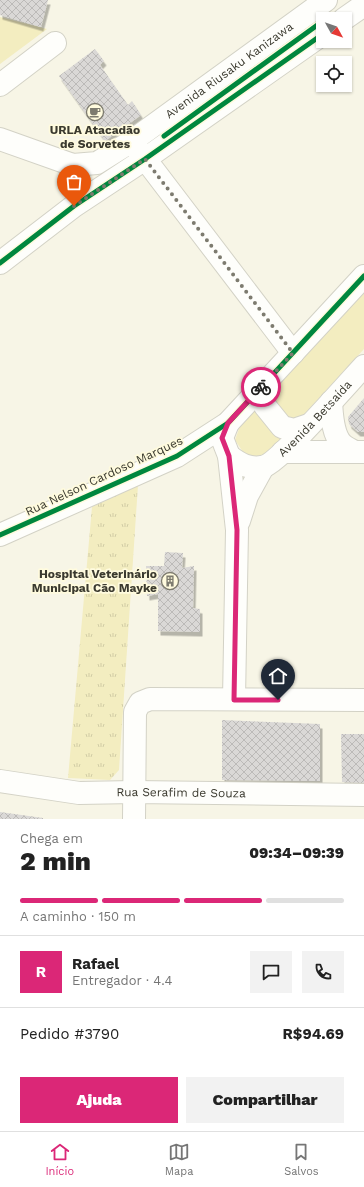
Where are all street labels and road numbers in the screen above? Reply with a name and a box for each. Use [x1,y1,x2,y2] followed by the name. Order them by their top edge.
[163,19,296,121] street label: Avenida Riusaku Kanizawa
[275,377,355,460] street label: Avenida Betsaída
[23,433,185,519] street label: Rua Nelson Cardoso Marques
[116,785,246,800] street label: Rua Serafim de Souza

